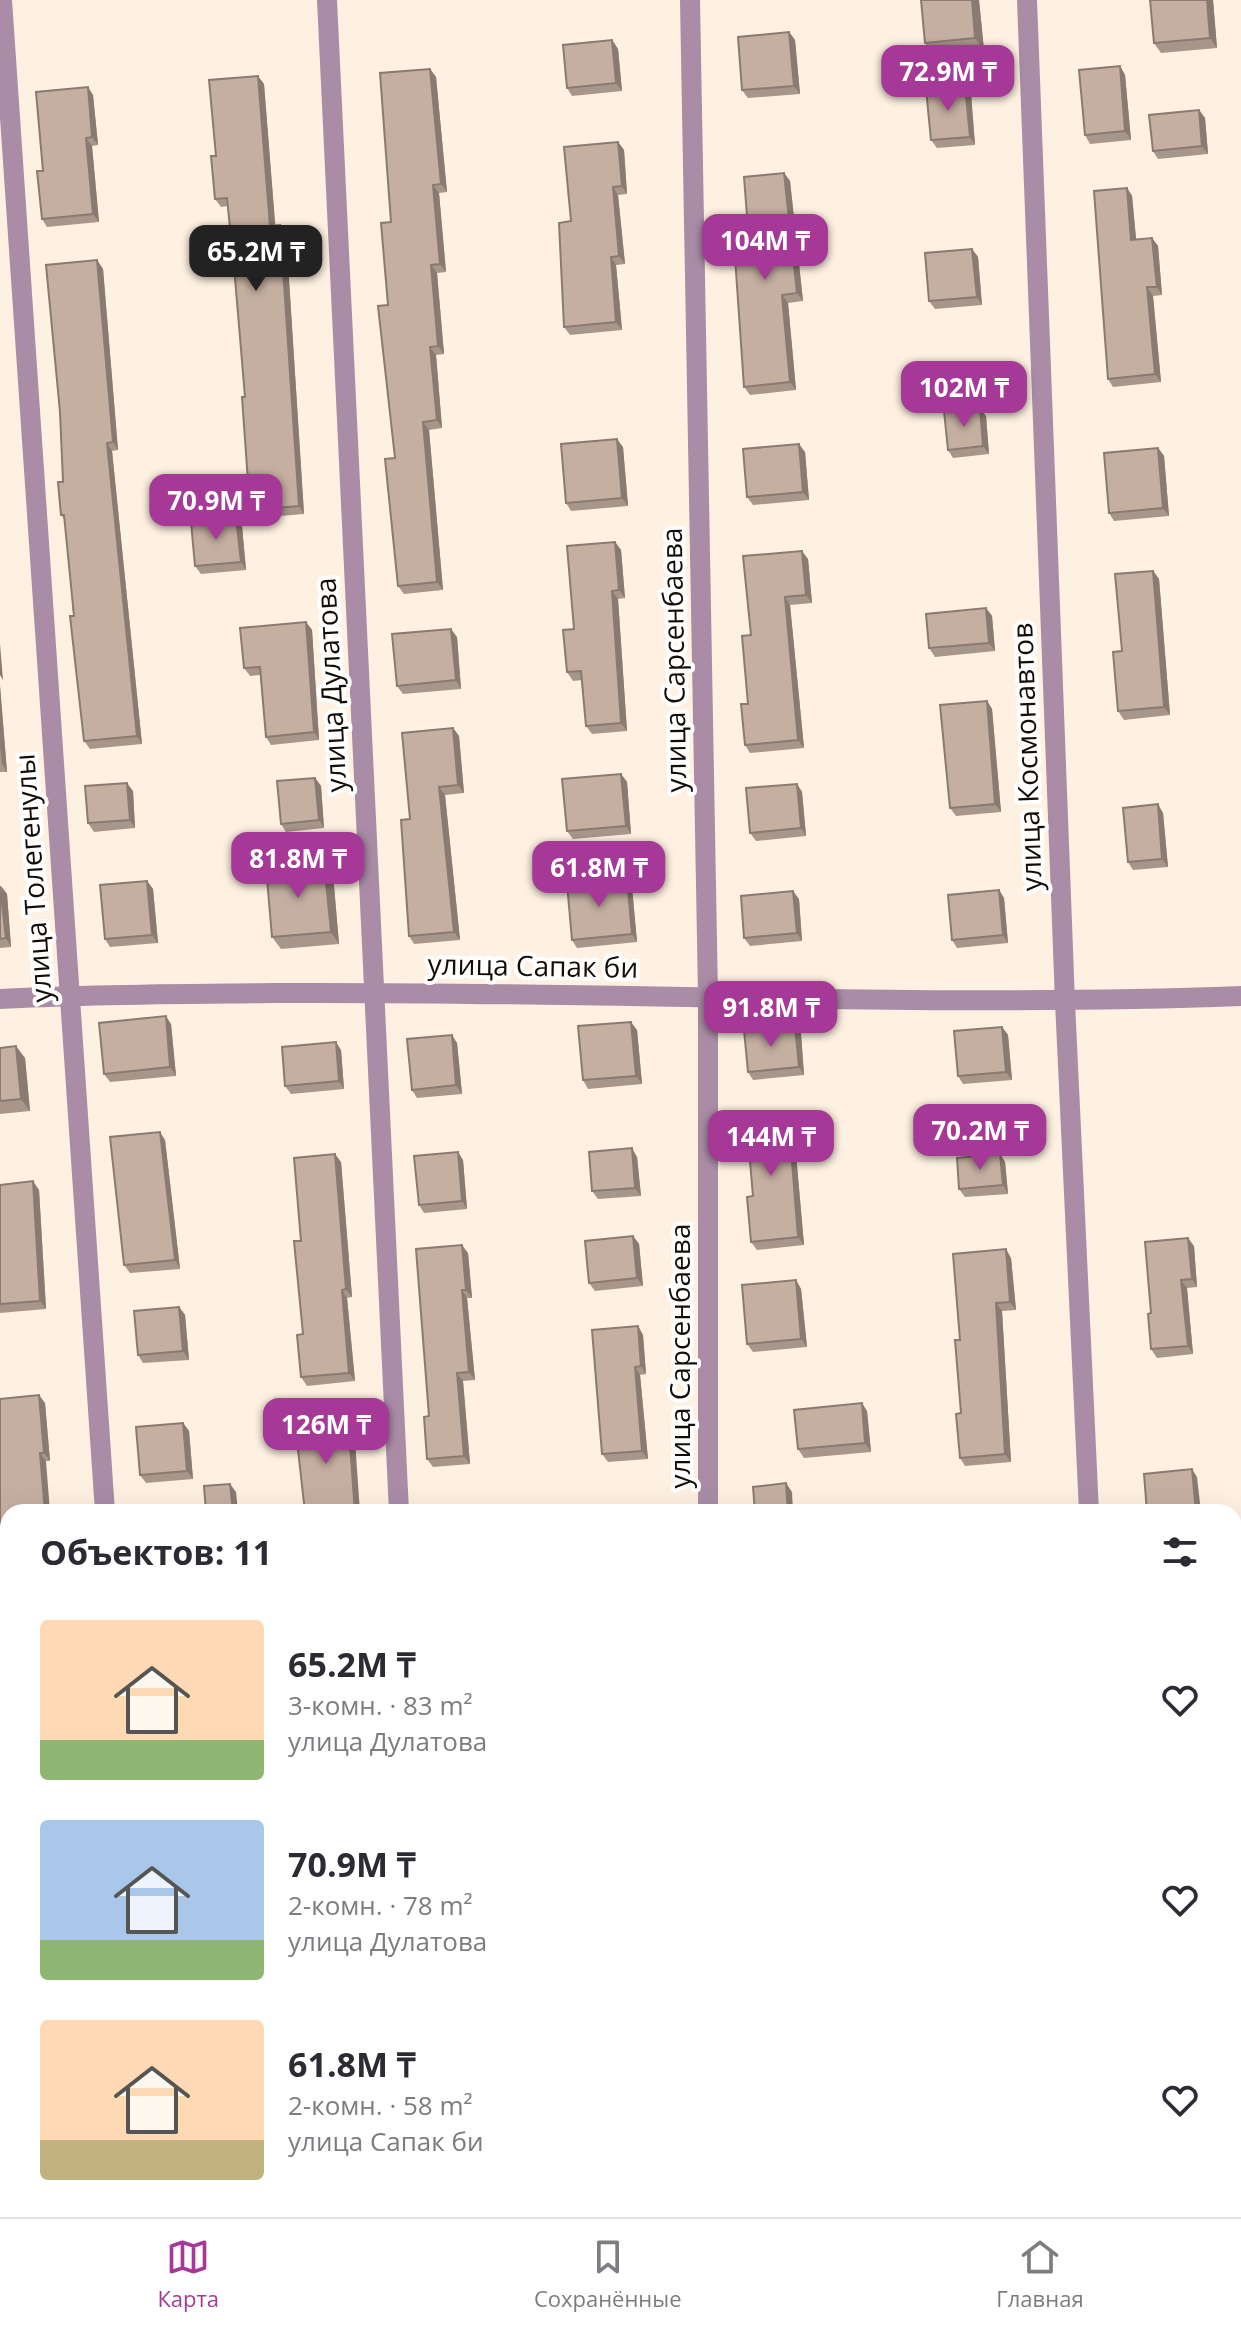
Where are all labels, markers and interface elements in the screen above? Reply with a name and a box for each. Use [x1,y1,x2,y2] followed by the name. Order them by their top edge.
[874,45,1022,113] pin: 72.9M ₸
[899,53,997,89] text: 72.9M ₸
[700,214,830,282] pin: 104M ₸
[720,222,810,258] text: 104M ₸
[182,225,330,293] pin: 65.2M ₸
[207,233,305,269] text: 65.2M ₸
[899,361,1029,429] pin: 102M ₸
[919,369,1009,405] text: 102M ₸
[142,474,290,542] pin: 70.9M ₸
[167,482,265,518] text: 70.9M ₸
[652,527,694,793] street label: улица Сарсенбаева
[305,577,355,793] street label: улица Дулатова
[1002,622,1050,892] street label: улица Космонавтов
[4,752,60,1004] street label: улица Толегенулы
[224,832,372,900] pin: 81.8M ₸
[249,840,347,876] text: 81.8M ₸
[525,841,673,909] pin: 61.8M ₸
[550,849,648,885] text: 61.8M ₸
[427,944,639,986] street label: улица Сапак би
[697,981,845,1049] pin: 91.8M ₸
[722,989,820,1025] text: 91.8M ₸
[906,1104,1054,1172] pin: 70.2M ₸
[706,1110,836,1178] pin: 144M ₸
[931,1112,1029,1148] text: 70.2M ₸
[726,1118,816,1154] text: 144M ₸
[660,1224,698,1488] street label: улица Сарсенбаева
[261,1398,391,1466] pin: 126M ₸
[281,1406,371,1442] text: 126M ₸
[40,1529,272,1575] text: Объектов: 11
[1158,1530,1202,1574] icon: filters
[288,1641,415,1687] text: 65.2M ₸
[104,1652,200,1748] icon: home
[1158,1678,1202,1722] icon: heart
[288,1687,473,1723] text: 3-комн. · 83 m²
[288,1723,487,1759] text: улица Дулатова
[288,1841,415,1887] text: 70.9M ₸
[104,1852,200,1948] icon: home
[1158,1878,1202,1922] icon: heart
[288,1887,473,1923] text: 2-комн. · 78 m²
[288,1923,487,1959] text: улица Дулатова
[288,2041,415,2087] text: 61.8M ₸
[104,2052,200,2148] icon: home
[1158,2078,1202,2122] icon: heart
[288,2087,473,2123] text: 2-комн. · 58 m²
[288,2123,483,2159] text: улица Сапак би
[157,2235,219,2313] tab: Карта
[534,2235,682,2313] tab: Сохранённые
[996,2235,1084,2313] tab: Главная

